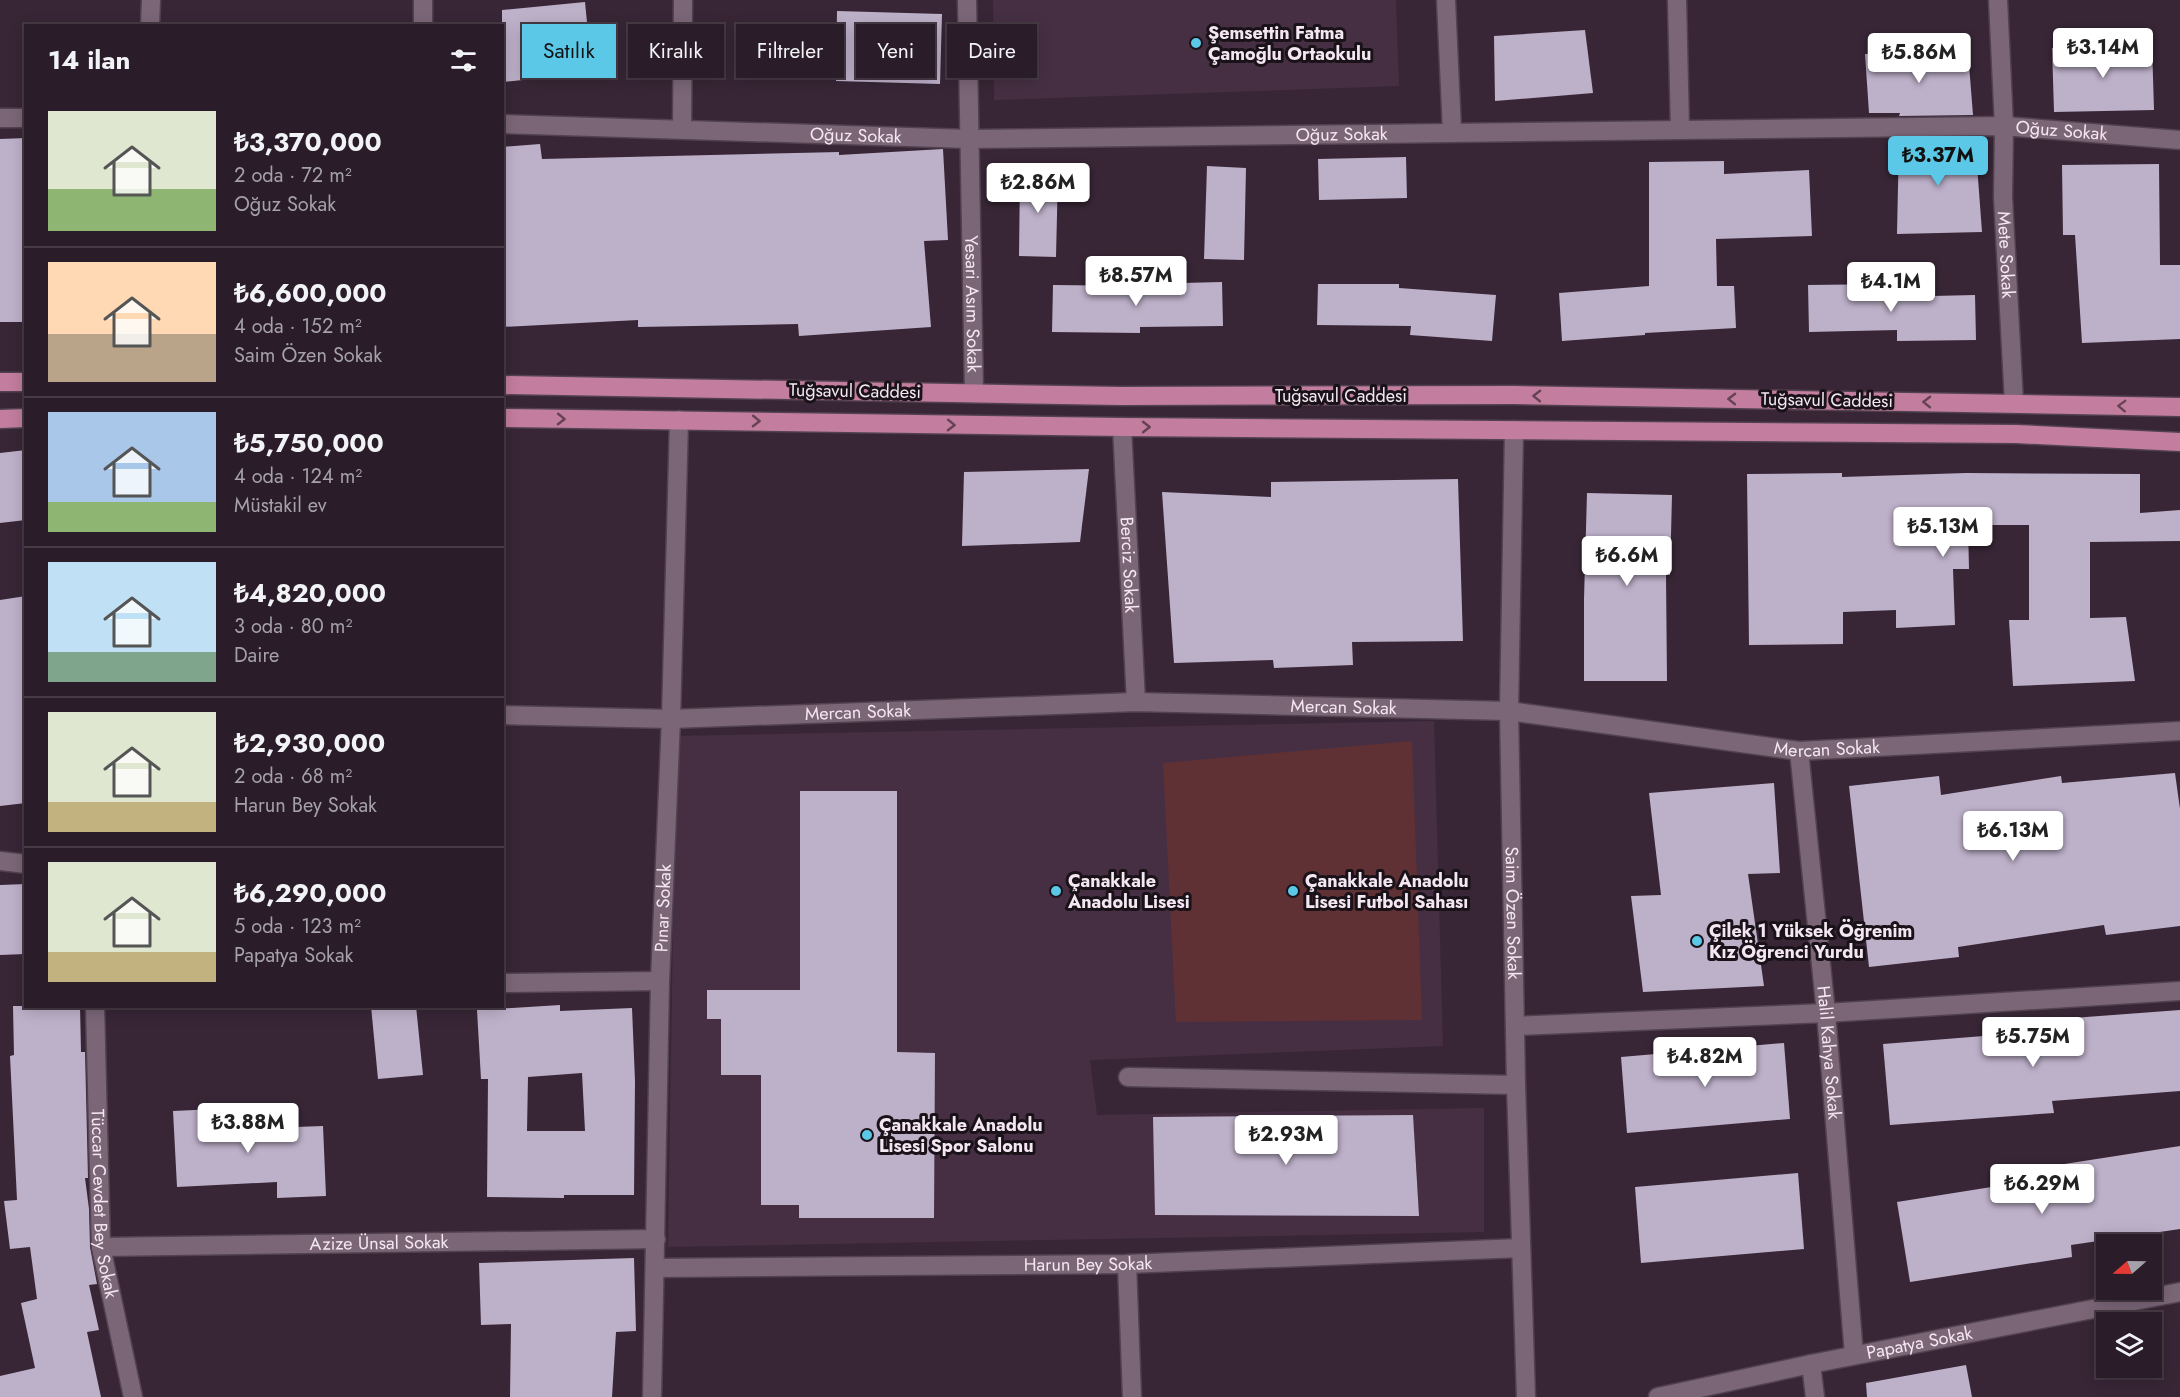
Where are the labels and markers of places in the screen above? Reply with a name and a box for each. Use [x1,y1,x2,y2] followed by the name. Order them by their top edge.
[1208,20,1371,67] place label: Şemsettin Fatma Çamoğlu Ortaokulu
[2054,28,2152,79] pin: ₺3.14M
[1870,33,1968,84] pin: ₺5.86M
[1189,36,1203,50] marker: Şemsettin Fatma Çamoğlu Ortaokulu
[1889,136,1987,187] pin: ₺3.37M
[989,163,1087,214] pin: ₺2.86M
[1087,256,1185,307] pin: ₺8.57M
[1849,262,1933,313] pin: ₺4.1M
[1894,507,1992,558] pin: ₺5.13M
[1585,536,1669,587] pin: ₺6.6M
[1964,811,2062,862] pin: ₺6.13M
[1067,868,1190,915] place label: Çanakkale Anadolu Lisesi
[1305,868,1469,915] place label: Çanakkale Anadolu Lisesi Futbol Sahası
[1049,884,1063,898] marker: Çanakkale Anadolu Lisesi
[1286,884,1300,898] marker: Çanakkale Anadolu Lisesi Futbol Sahası
[1709,918,1912,965] place label: Çilek 1 Yüksek Öğrenim Kız Öğrenci Yurdu
[1690,934,1704,948] marker: Çilek 1 Yüksek Öğrenim Kız Öğrenci Yurdu
[1984,1017,2082,1068] pin: ₺5.75M
[1656,1037,1754,1088] pin: ₺4.82M
[199,1103,297,1154] pin: ₺3.88M
[879,1112,1043,1159] place label: Çanakkale Anadolu Lisesi Spor Salonu
[1237,1115,1335,1166] pin: ₺2.93M
[860,1128,874,1142] marker: Çanakkale Anadolu Lisesi Spor Salonu
[1993,1164,2091,1215] pin: ₺6.29M

